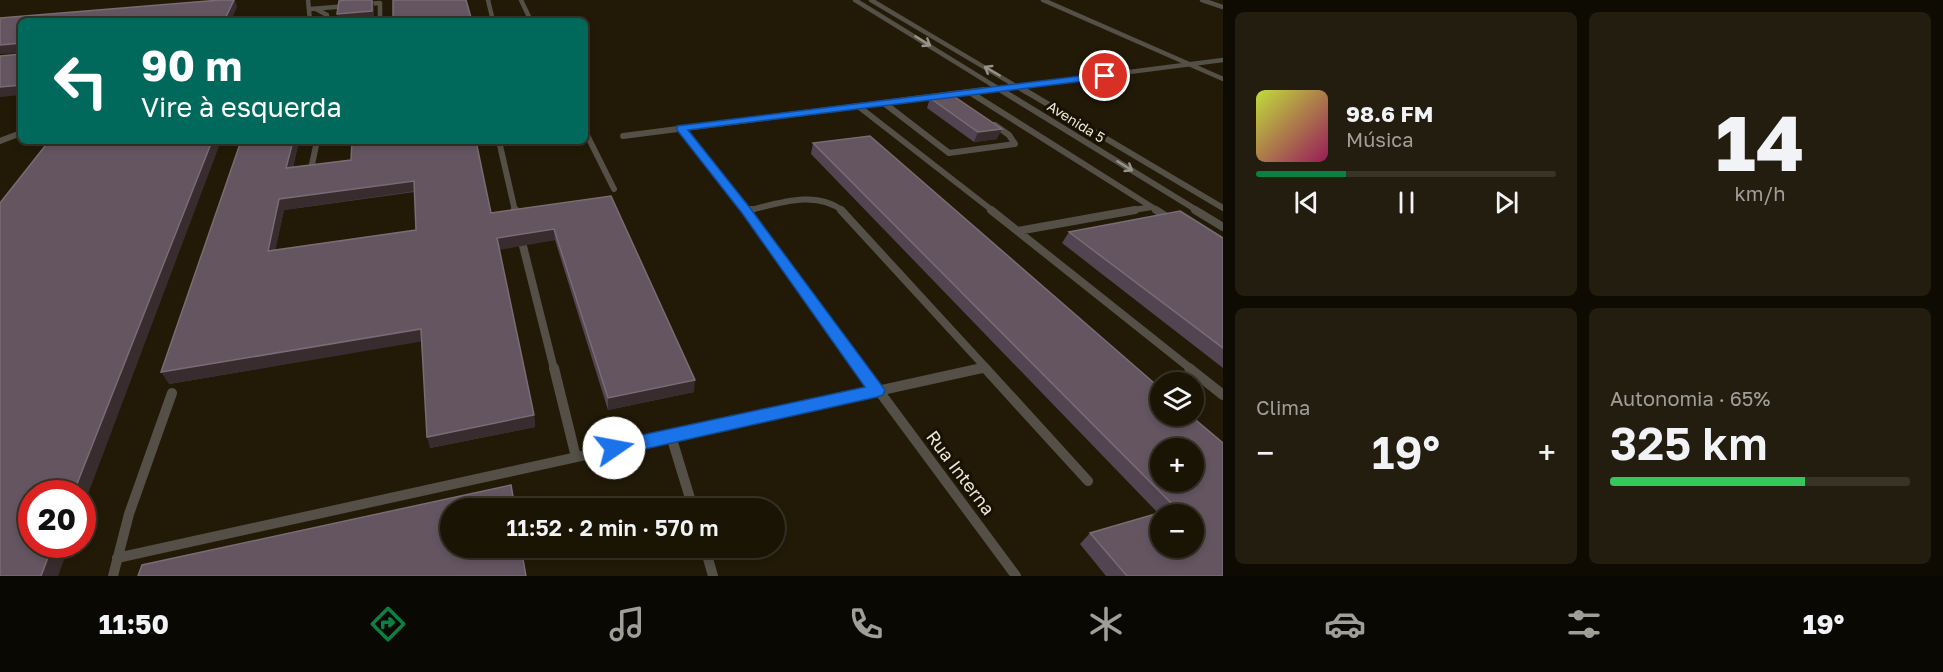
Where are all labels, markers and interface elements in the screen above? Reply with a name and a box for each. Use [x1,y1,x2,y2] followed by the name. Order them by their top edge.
[914,36,931,48] one-way arrow
[141,40,242,90] text: 90 m
[42,42,120,120] icon: left
[1079,50,1130,101] pin
[1088,59,1121,92] icon: arrive
[984,65,1001,77] one-way arrow
[141,91,342,123] text: Vire à esquerda
[1716,95,1804,188] text: 14
[1044,97,1108,146] street label: Avenida 5
[1346,100,1433,127] text: 98.6 FM
[1346,127,1413,151] text: Música
[1116,160,1133,173] one-way arrow
[1735,181,1785,205] text: km/h
[1290,186,1323,219] icon: previous
[1390,186,1423,219] icon: pause
[1490,186,1523,219] icon: next
[1150,372,1204,558] map controls
[1150,372,1204,426] button: layers
[1610,386,1770,410] text: Autonomia · 65%
[1256,395,1310,419] text: Clima
[582,416,646,480] position arrow
[1610,416,1768,470] text: 325 km
[1372,425,1440,479] text: 19°
[922,426,1000,519] street label: Rua Interna
[1256,433,1274,472] text: −
[1538,433,1556,472] text: +
[1150,438,1204,492] button: +
[18,480,96,558] speed limit sign: 20
[1150,504,1204,558] button: −
[506,514,719,541] text: 11:52 · 2 min · 570 m
[367,603,409,645] icon: directions
[606,603,648,645] icon: music
[845,603,887,645] icon: phone
[1085,603,1127,645] icon: climate
[1324,603,1366,645] icon: car
[1563,603,1605,645] icon: filters
[99,608,169,640] text: 11:50
[1803,608,1844,640] text: 19°

